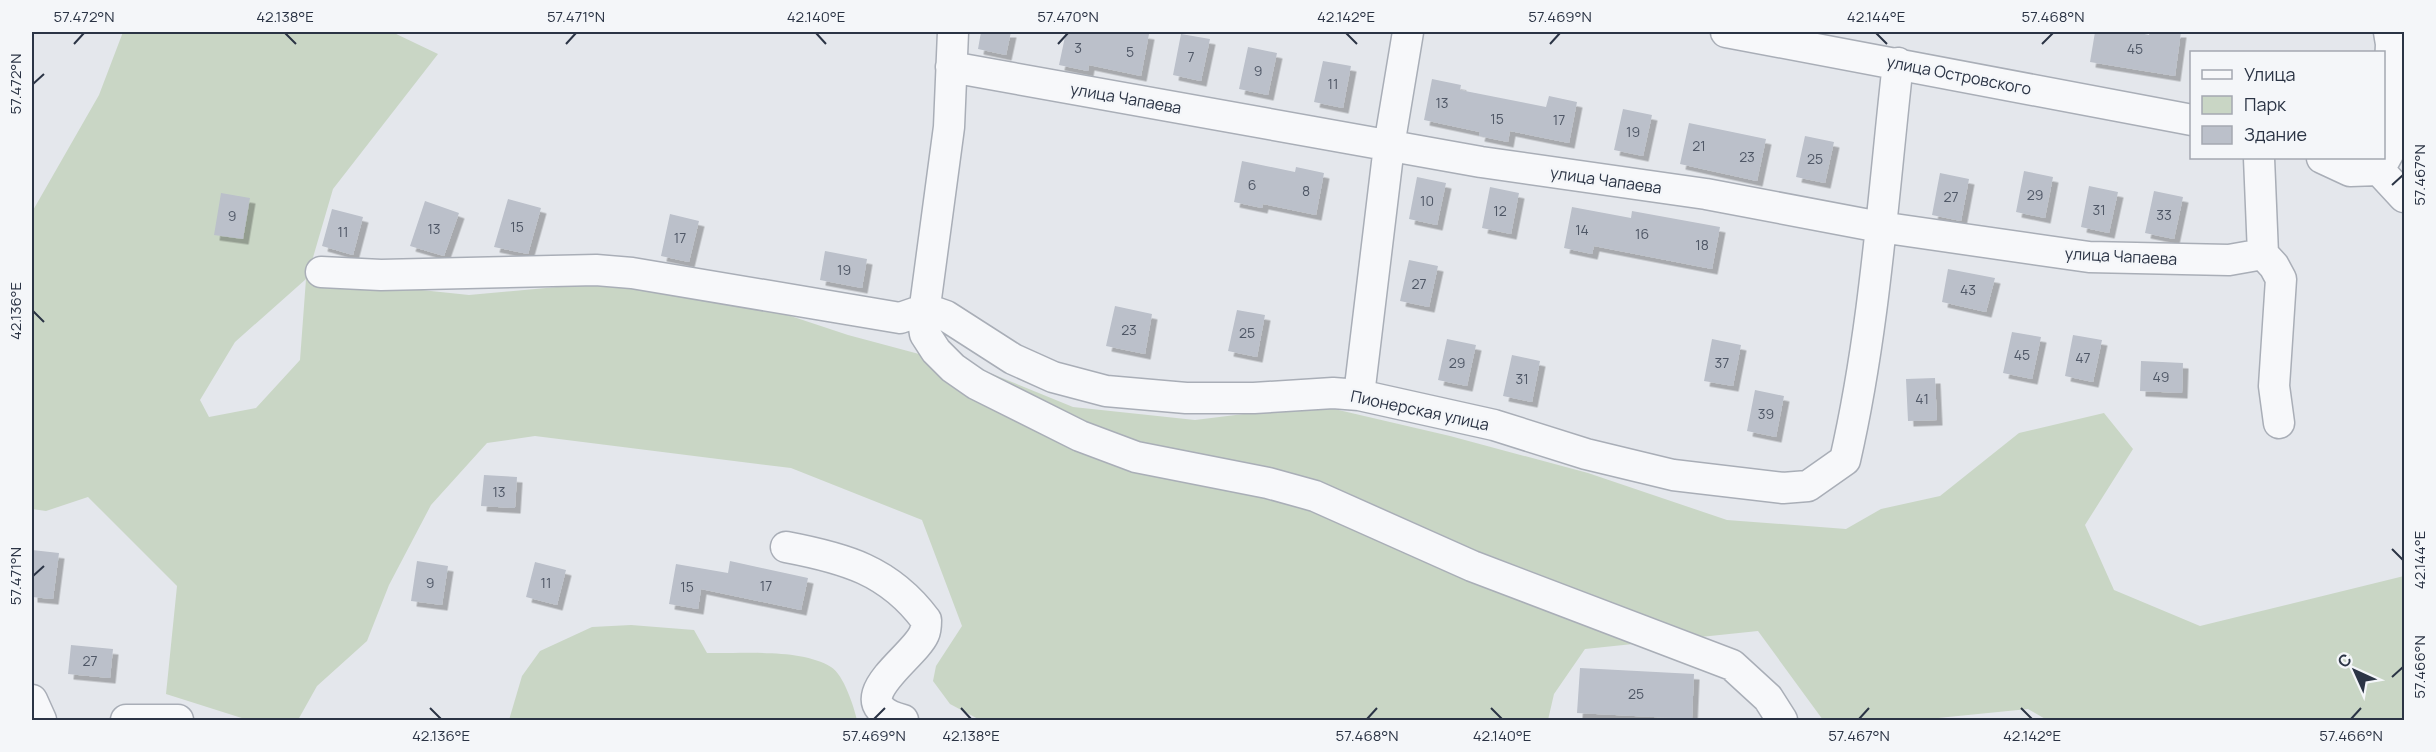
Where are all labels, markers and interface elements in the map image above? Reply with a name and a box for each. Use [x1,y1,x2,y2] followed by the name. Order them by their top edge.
[54,6,114,27] text: 57.472°N
[256,6,314,27] text: 42.138°E
[547,6,605,27] text: 57.471°N
[787,6,845,27] text: 42.140°E
[1037,6,1099,27] text: 57.470°N
[1317,6,1375,27] text: 42.142°E
[1528,6,1592,27] text: 57.469°N
[1847,6,1905,27] text: 42.144°E
[2022,6,2084,27] text: 57.468°N
[1074,38,1082,57] house number: 3
[2127,39,2143,58] house number: 45
[1126,42,1134,61] house number: 5
[1187,47,1195,66] house number: 7
[1885,50,2033,100] street label: улица Островского
[2190,51,2385,159] legend
[5,54,26,114] text: 57.472°N
[1254,61,1262,80] house number: 9
[2244,62,2296,86] text: Улица
[1328,74,1338,93] house number: 11
[1069,77,1183,119] street label: улица Чапаева
[2244,92,2287,116] text: Парк
[1435,93,1449,112] house number: 13
[1490,109,1504,128] house number: 15
[1553,110,1565,129] house number: 17
[1626,122,1640,141] house number: 19
[2244,122,2307,146] text: Здание
[1692,136,1706,155] house number: 21
[2409,144,2430,206] text: 57.467°N
[1739,147,1755,166] house number: 23
[1807,149,1823,168] house number: 25
[1549,161,1663,199] street label: улица Чапаева
[1248,175,1256,194] house number: 6
[1302,181,1310,200] house number: 8
[2027,185,2043,204] house number: 29
[1943,187,1959,206] house number: 27
[1420,191,1434,210] house number: 10
[2092,200,2106,219] house number: 31
[1493,201,1507,220] house number: 12
[2156,205,2172,224] house number: 33
[228,206,236,225] house number: 9
[510,217,524,236] house number: 15
[427,219,441,238] house number: 13
[1575,220,1589,239] house number: 14
[338,222,348,241] house number: 11
[1635,224,1649,243] house number: 16
[674,228,686,247] house number: 17
[1695,235,1709,254] house number: 18
[2064,242,2178,270] street label: улица Чапаева
[837,260,851,279] house number: 19
[1411,274,1427,293] house number: 27
[1960,280,1976,299] house number: 43
[5,282,26,340] text: 42.136°E
[1121,320,1137,339] house number: 23
[1239,323,1255,342] house number: 25
[2014,345,2030,364] house number: 45
[2075,348,2091,367] house number: 47
[1449,353,1465,372] house number: 29
[1715,353,1729,372] house number: 37
[2153,367,2169,386] house number: 49
[1515,369,1529,388] house number: 31
[1349,385,1491,435] street label: Пионерская улица
[1915,389,1929,408] house number: 41
[1758,404,1774,423] house number: 39
[492,482,506,501] house number: 13
[2409,531,2430,589] text: 42.144°E
[5,547,26,605] text: 57.471°N
[426,573,434,592] house number: 9
[541,573,551,592] house number: 11
[760,576,772,595] house number: 17
[680,577,694,596] house number: 15
[2409,635,2430,699] text: 57.466°N
[2325,641,2385,701] north arrow
[2332,648,2356,672] text: С
[82,651,98,670] house number: 27
[1628,684,1644,703] house number: 25
[412,725,470,746] text: 42.136°E
[842,725,906,746] text: 57.469°N
[942,725,1000,746] text: 42.138°E
[1336,725,1398,746] text: 57.468°N
[1473,725,1531,746] text: 42.140°E
[1828,725,1890,746] text: 57.467°N
[2003,725,2061,746] text: 42.142°E
[2319,725,2383,746] text: 57.466°N

